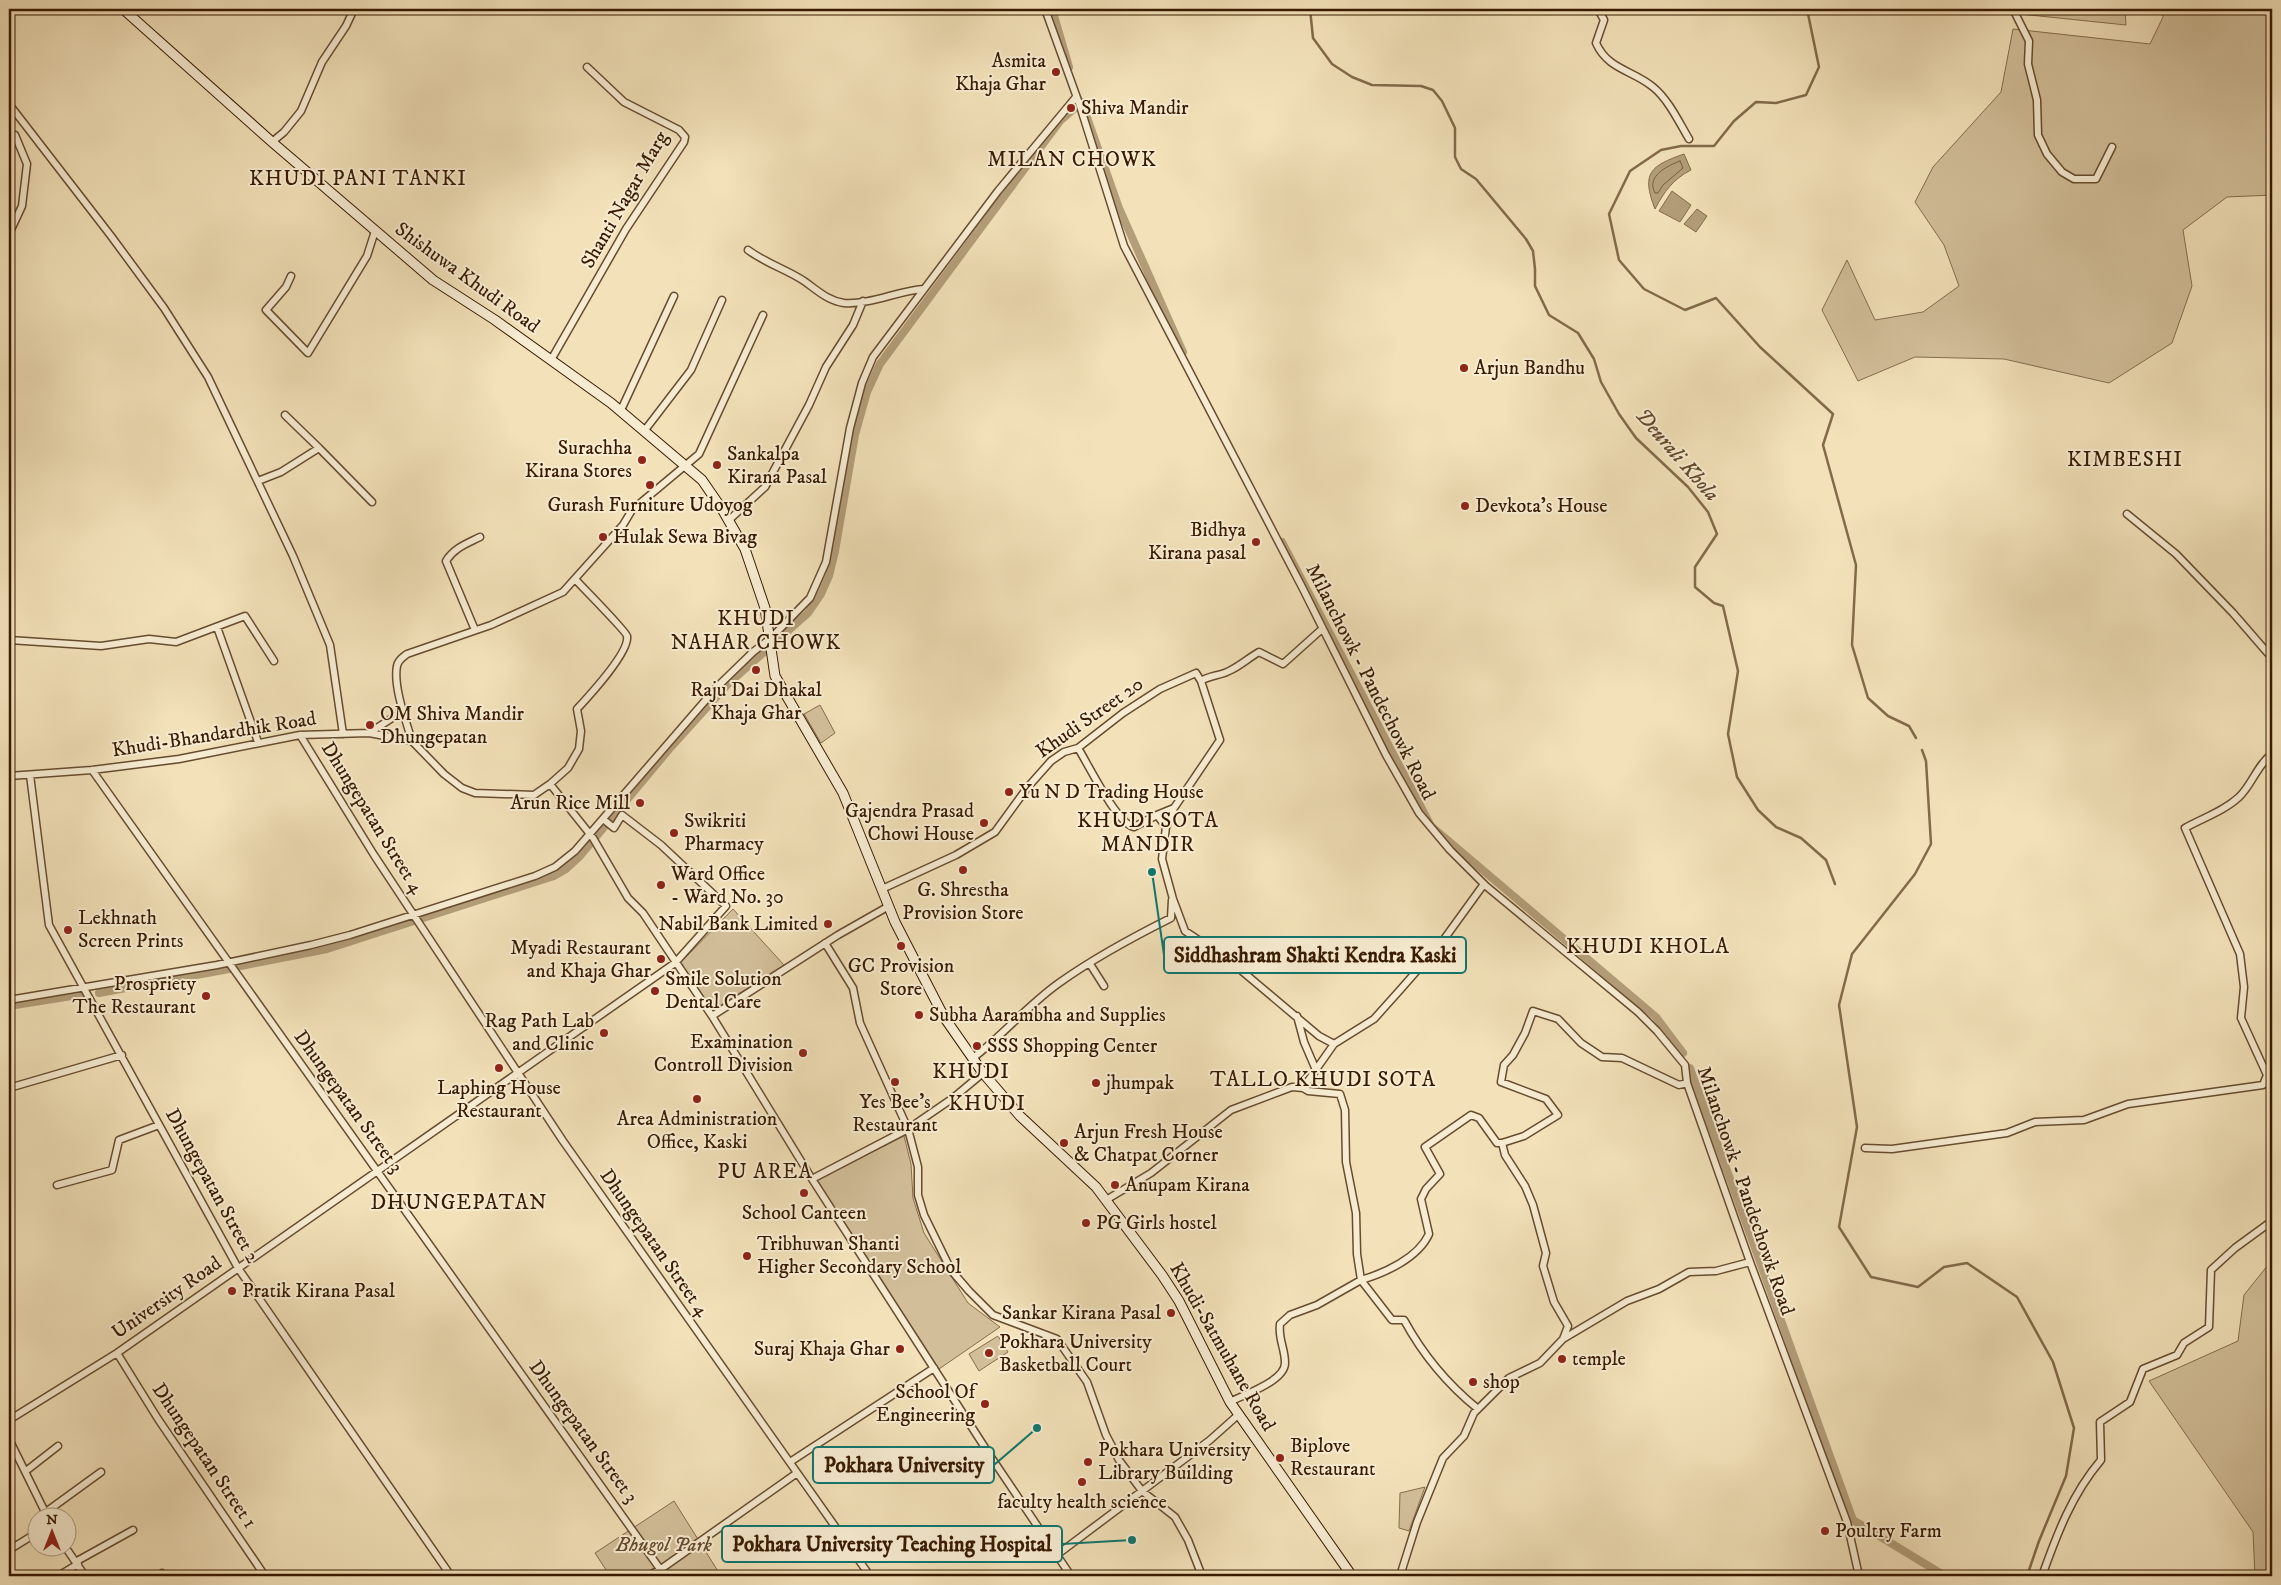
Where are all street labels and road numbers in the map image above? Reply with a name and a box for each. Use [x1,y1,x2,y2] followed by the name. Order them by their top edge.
[576,127,674,273] street label: Shanti Nagar Marg
[390,217,544,339] street label: Shishuwa Khudi Road
[1299,560,1441,804] street label: Milanchowk - Pandechowk Road
[1031,672,1149,764] street label: Khudi Street 20
[110,707,318,763] street label: Khudi-Bhandardhik Road
[315,737,429,899] street label: Dhungepatan Street 4
[288,1026,408,1178] street label: Dhungepatan Street 3
[1691,1063,1799,1319] street label: Milanchowk - Pandechowk Road
[159,1104,265,1268] street label: Dhungepatan Street 2
[594,1164,715,1322] street label: Dhungepatan Street 4
[107,1251,227,1345] street label: University Road
[1164,1258,1280,1436] street label: Khudi-Satmuhane Road
[523,1356,643,1508] street label: Dhungepatan Street 3
[146,1378,262,1534] street label: Dhungepatan Street 1

